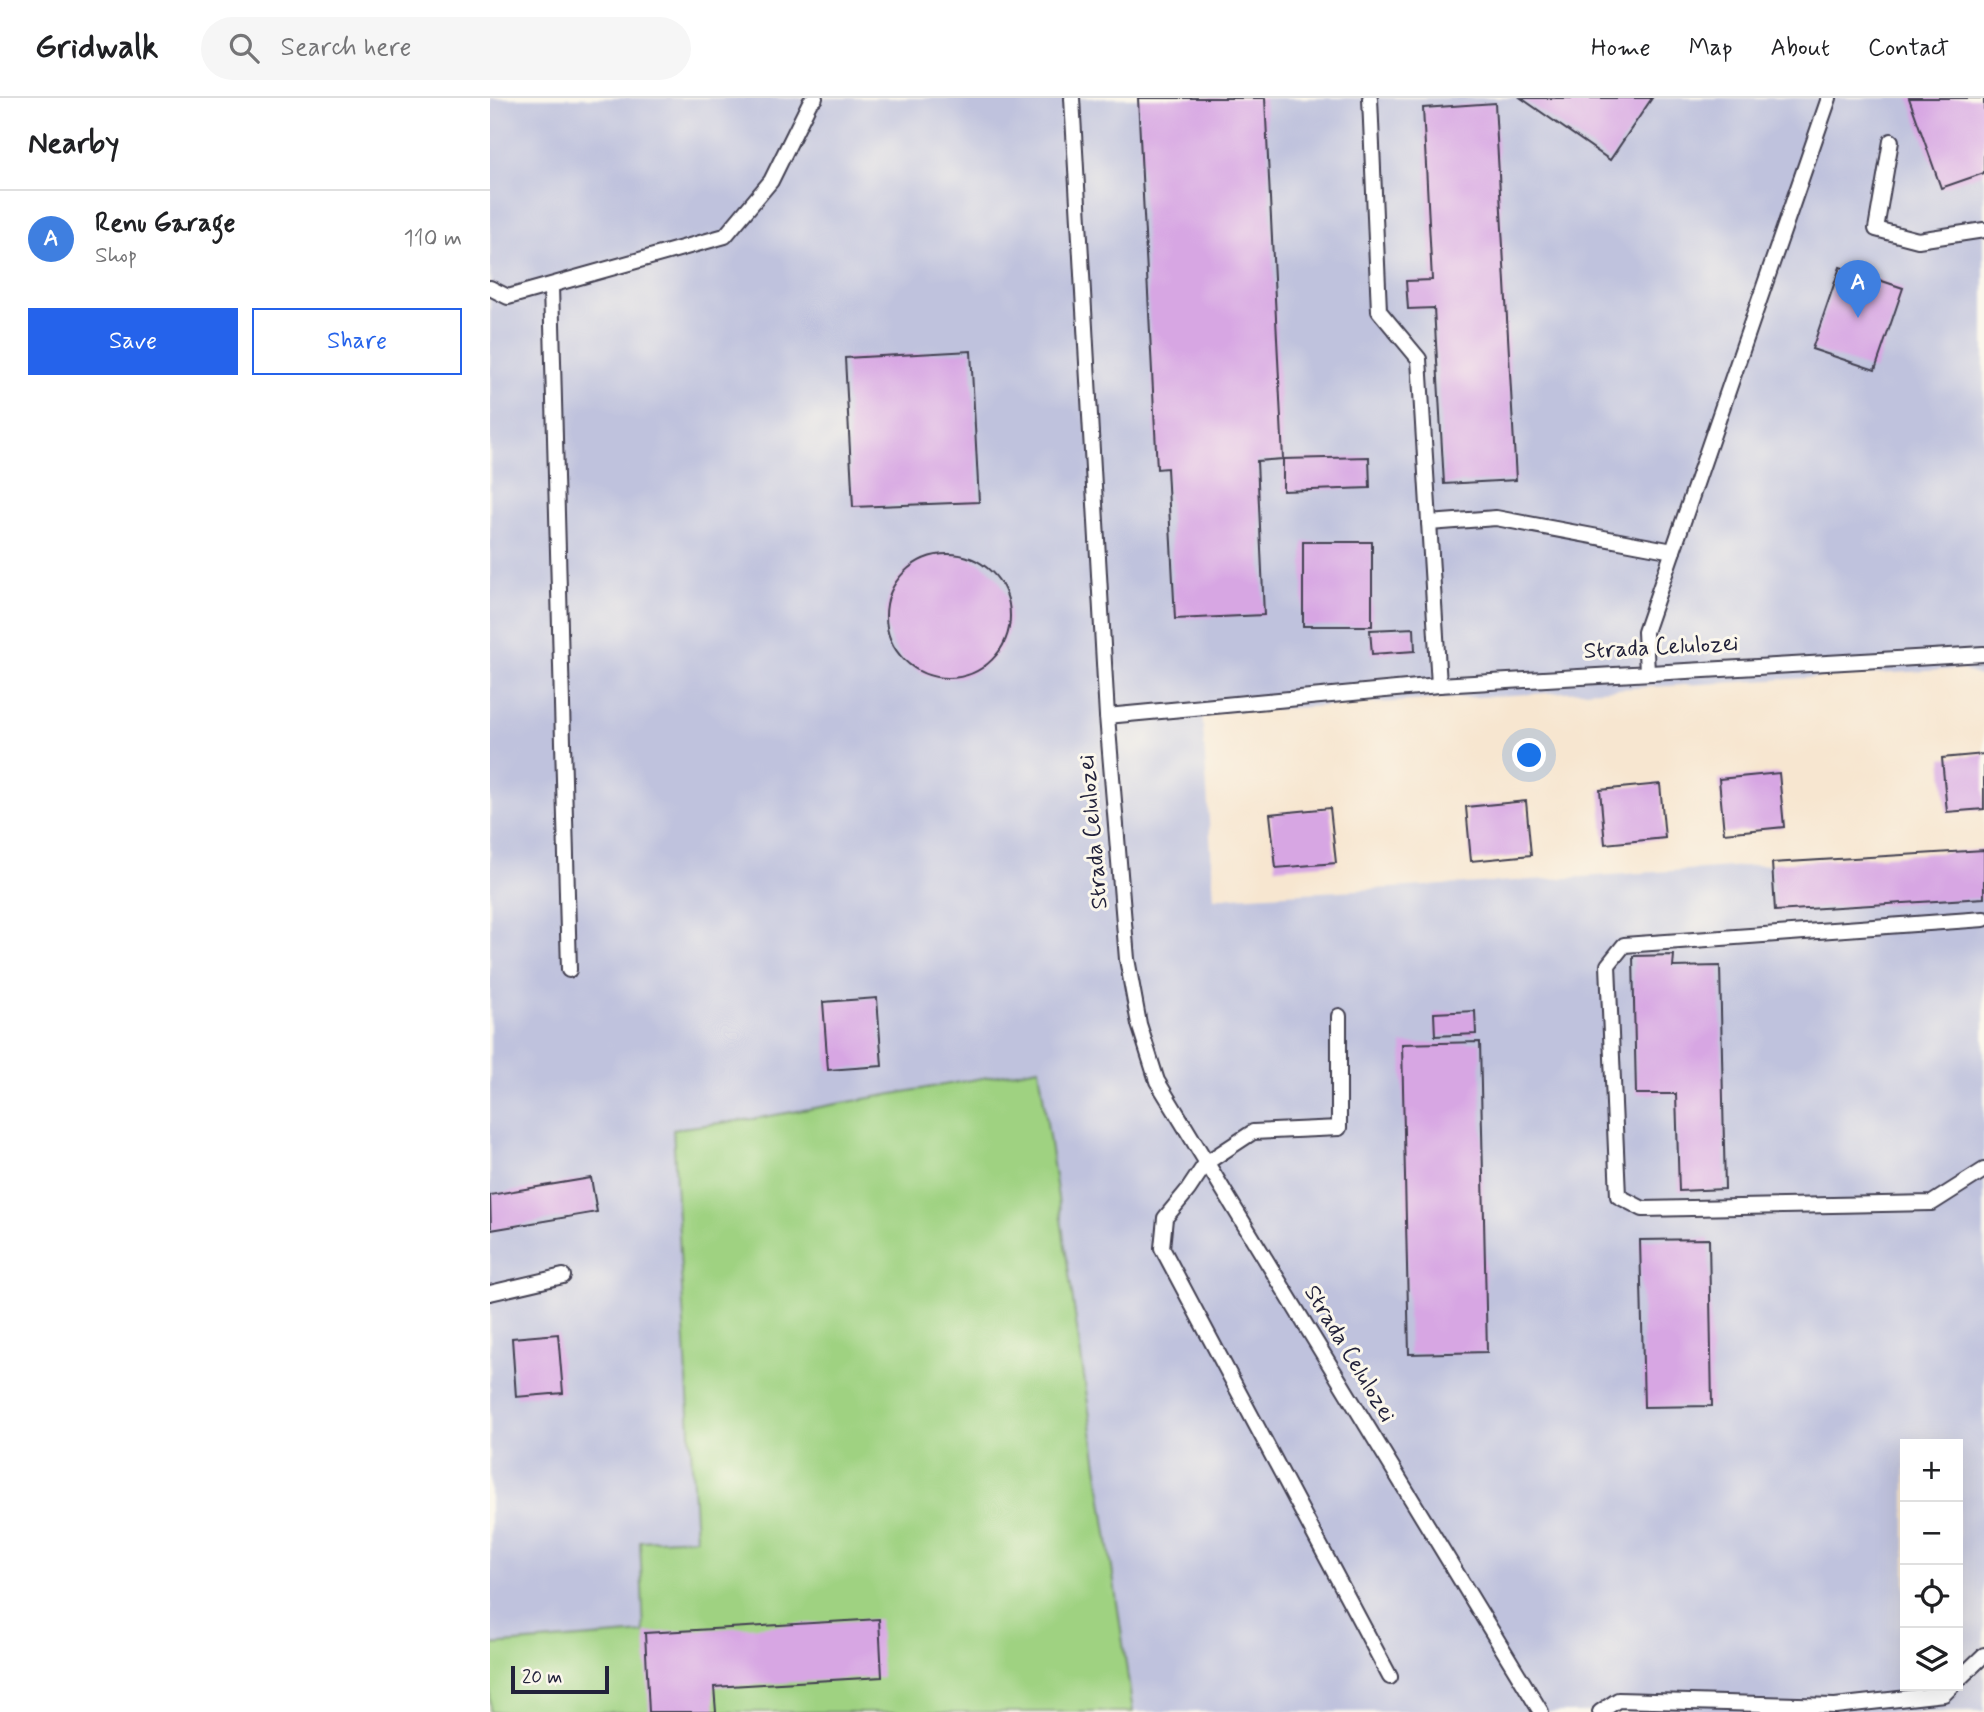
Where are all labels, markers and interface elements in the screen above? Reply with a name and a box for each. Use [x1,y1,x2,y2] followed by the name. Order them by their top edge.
[201,17,691,80] search box
[35,26,159,70] text: Gridwalk
[225,29,263,67] icon: search
[281,31,411,65] text: Search here
[1591,33,1651,64] text: Home
[1689,33,1733,64] text: Map
[1771,33,1830,64] text: About
[1868,33,1949,64] text: Contact
[28,124,119,163] text: Nearby
[95,207,235,241] text: Renu Garage
[43,224,59,254] text: A
[403,224,462,254] text: 110 m
[95,241,137,271] text: Shop
[1835,260,1881,318] pin: A
[28,308,238,375] button: Save
[252,308,462,375] button: Share
[1583,629,1739,667] street label: Strada Celulozei
[1512,738,1546,772] your location
[1072,753,1116,911] street label: Strada Celulozei
[1296,1280,1402,1428] street label: Strada Celulozei
[1900,1439,1963,1691] map controls
[1900,1439,1963,1502] button: +
[1900,1502,1963,1565] button: −
[1900,1565,1963,1628] button: locate
[1900,1628,1963,1691] button: layers
[511,1663,609,1695] scale bar
[522,1665,562,1690] text: 20 m

